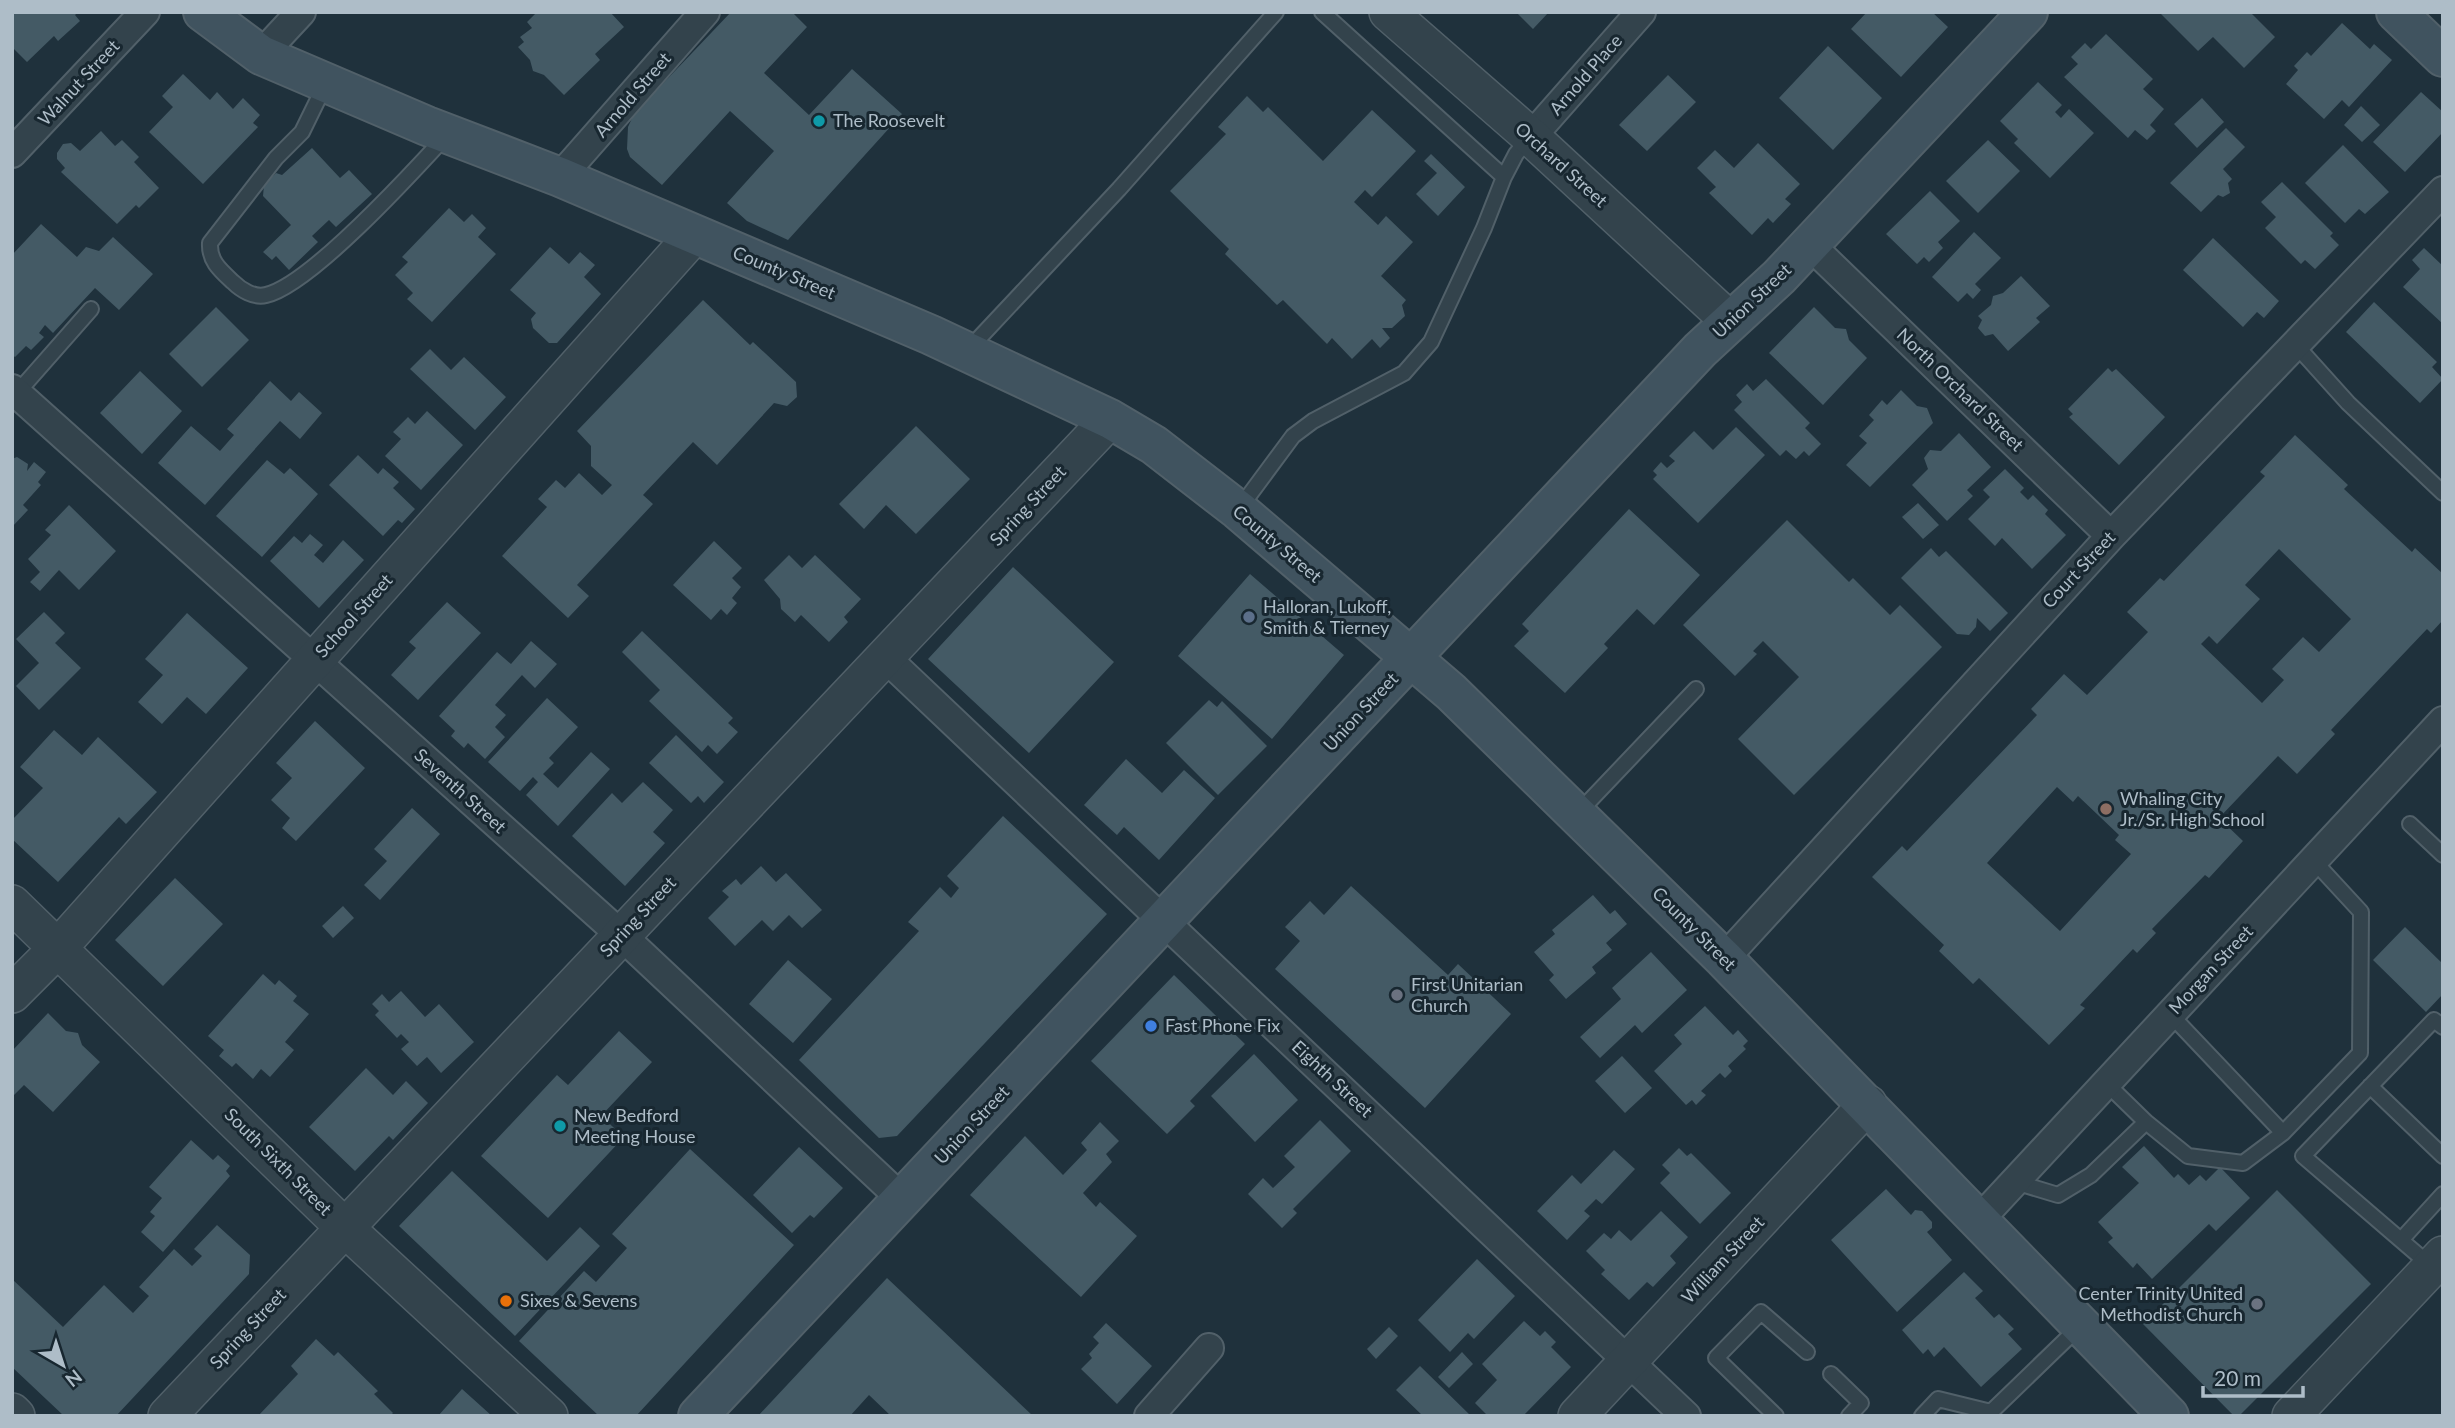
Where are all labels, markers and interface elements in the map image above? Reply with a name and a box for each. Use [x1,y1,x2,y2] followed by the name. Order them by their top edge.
[1544,29,1626,119] street label: Arnold Place
[33,34,124,130] street label: Walnut Street
[589,47,675,141] street label: Arnold Street
[833,109,946,131] place label: The Roosevelt
[811,113,827,129] marker: The Roosevelt
[1511,117,1613,212] street label: Orchard Street
[730,241,839,304] street label: County Street
[1707,258,1796,342] street label: Union Street
[1893,323,2029,456] street label: North Orchard Street
[984,460,1070,550] street label: Spring Street
[1229,500,1327,587] street label: County Street
[2037,526,2120,612] street label: Court Street
[310,569,397,662] street label: School Street
[1263,595,1391,638] place label: Halloran, Lukoff, Smith & Tierney
[1241,609,1257,625] marker: Halloran, Lukoff, Smith & Tierney
[1318,667,1403,755] street label: Union Street
[410,743,512,838] street label: Seventh Street
[2120,787,2265,830] place label: Whaling City Jr./Sr. High School
[2098,801,2114,817] marker: Whaling City Jr./Sr. High School
[594,871,680,961] street label: Spring Street
[1648,882,1742,975] street label: County Street
[2164,920,2257,1018] street label: Morgan Street
[1411,973,1523,1016] place label: First Unitarian Church
[1389,987,1405,1003] marker: First Unitarian Church
[1165,1014,1280,1036] place label: Fast Phone Fix
[1143,1018,1159,1034] marker: Fast Phone Fix
[1288,1035,1378,1122] street label: Eighth Street
[929,1080,1014,1168] street label: Union Street
[221,1103,337,1220] street label: South Sixth Street
[574,1104,695,1147] place label: New Bedford Meeting House
[552,1118,568,1134] marker: New Bedford Meeting House
[1676,1211,1769,1308] street label: William Street
[2078,1282,2243,1325] place label: Center Trinity United Methodist Church
[204,1283,290,1373] street label: Spring Street
[520,1289,637,1311] place label: Sixes & Sevens
[498,1293,514,1309] marker: Sixes & Sevens
[2249,1296,2265,1312] marker: Center Trinity United Methodist Church
[28,1330,98,1400] north arrow
[2203,1354,2303,1398] scale bar
[61,1365,87,1392] text: N
[2214,1365,2261,1390] text: 20 m

